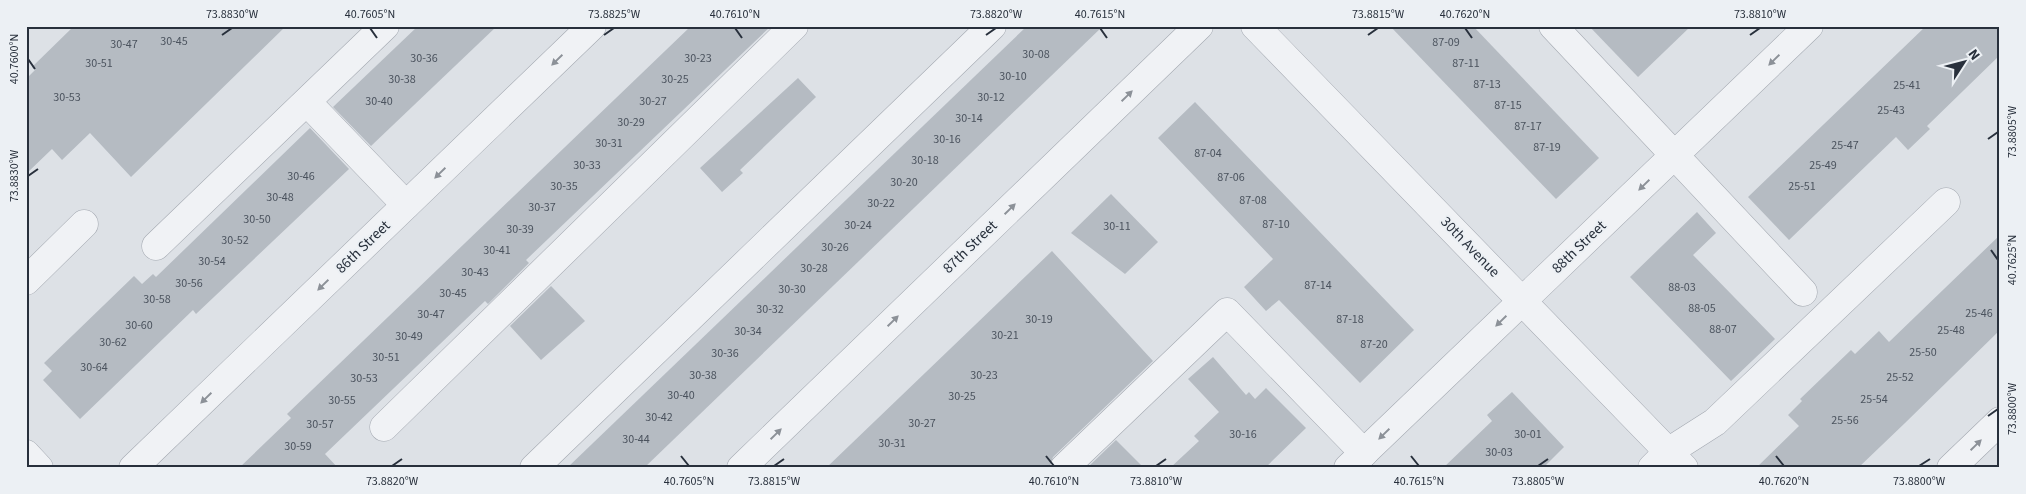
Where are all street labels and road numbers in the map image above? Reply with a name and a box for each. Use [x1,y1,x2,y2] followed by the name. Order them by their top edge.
[1436,212,1504,282] street label: 30th Avenue
[331,216,395,278] street label: 86th Street
[938,216,1002,278] street label: 87th Street
[1547,216,1611,278] street label: 88th Street

